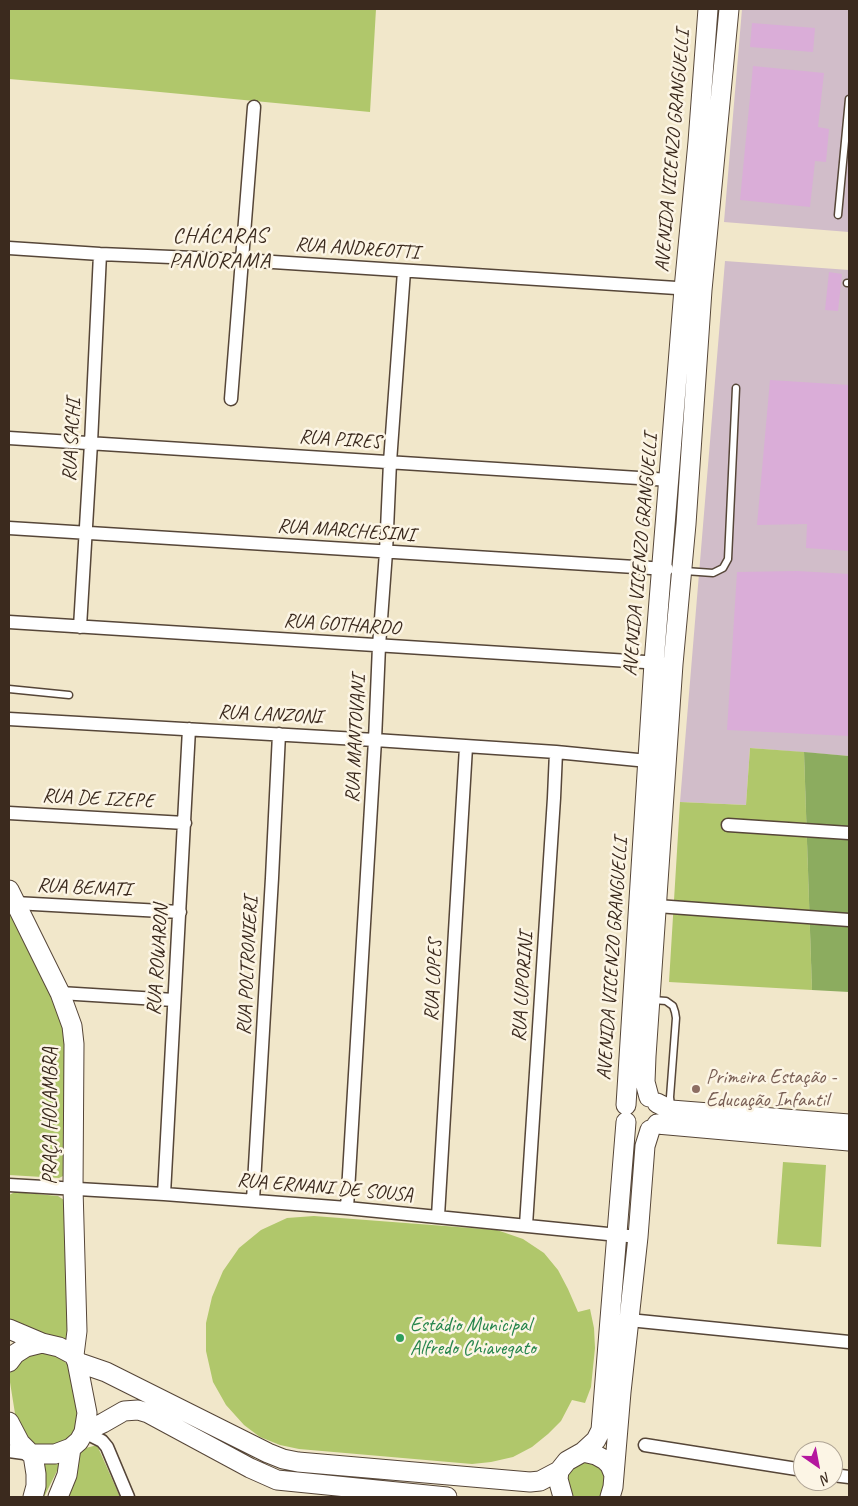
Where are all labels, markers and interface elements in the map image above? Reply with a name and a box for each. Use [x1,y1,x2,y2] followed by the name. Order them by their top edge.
[650,29,696,273] street label: AVENIDA VICENZO GRANGUELLI
[169,223,271,274] district label: CHÁCARAS PANORAMA
[294,233,420,265] street label: RUA ANDREOTTI
[58,398,86,482] street label: RUA SACHI
[298,425,382,455] street label: RUA PIRES
[618,433,664,677] street label: AVENIDA VICENZO GRANGUELLI
[277,514,415,548] street label: RUA MARCHESINI
[283,609,401,641] street label: RUA GOTHARDO
[341,675,371,803] street label: RUA MANTOVANI
[217,700,323,730] street label: RUA LANZONI
[42,784,154,814] street label: RUA DE IZEPE
[593,837,633,1081] street label: AVENIDA VICENZO GRANGUELLI
[36,874,132,902] street label: RUA BENATI
[232,896,264,1036] street label: RUA POLTRONIERI
[142,904,174,1016] street label: RUA ROWARON
[507,932,539,1042] street label: RUA LUPORINI
[420,938,448,1022] street label: RUA LOPES
[39,1047,63,1185] street label: PRAÇA HOLAMBRA
[706,1066,837,1113] place label: Primeira Estação - Educação Infantil
[690,1083,702,1095] marker: Primeira Estação - Educação Infantil
[236,1168,414,1208] street label: RUA ERNANI DE SOUSA
[410,1314,536,1361] place label: Estádio Municipal Alfredo Chiavegato
[394,1332,406,1344] marker: Estádio Municipal Alfredo Chiavegato
[793,1441,843,1491] north arrow
[818,1469,834,1488] text: N

